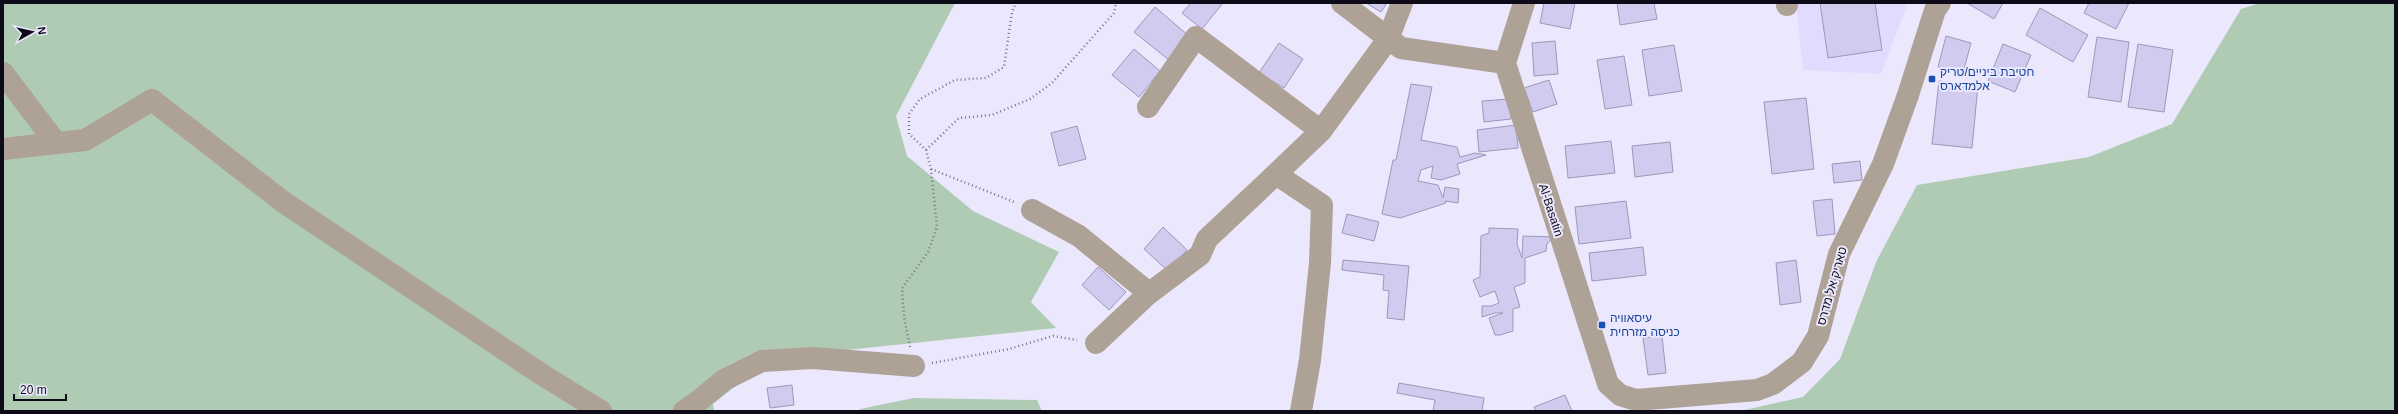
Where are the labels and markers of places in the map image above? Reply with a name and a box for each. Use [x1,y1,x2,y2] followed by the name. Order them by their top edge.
[1940,65,2034,93] place label: חטיבת ביניים/טריק אלמדארס
[1927,74,1937,84] marker: חטיבת ביניים/טריק אלמדארס
[1610,311,1680,339] place label: עיסאוויה כניסה מזרחית
[1597,320,1607,330] marker: עיסאוויה כניסה מזרחית

